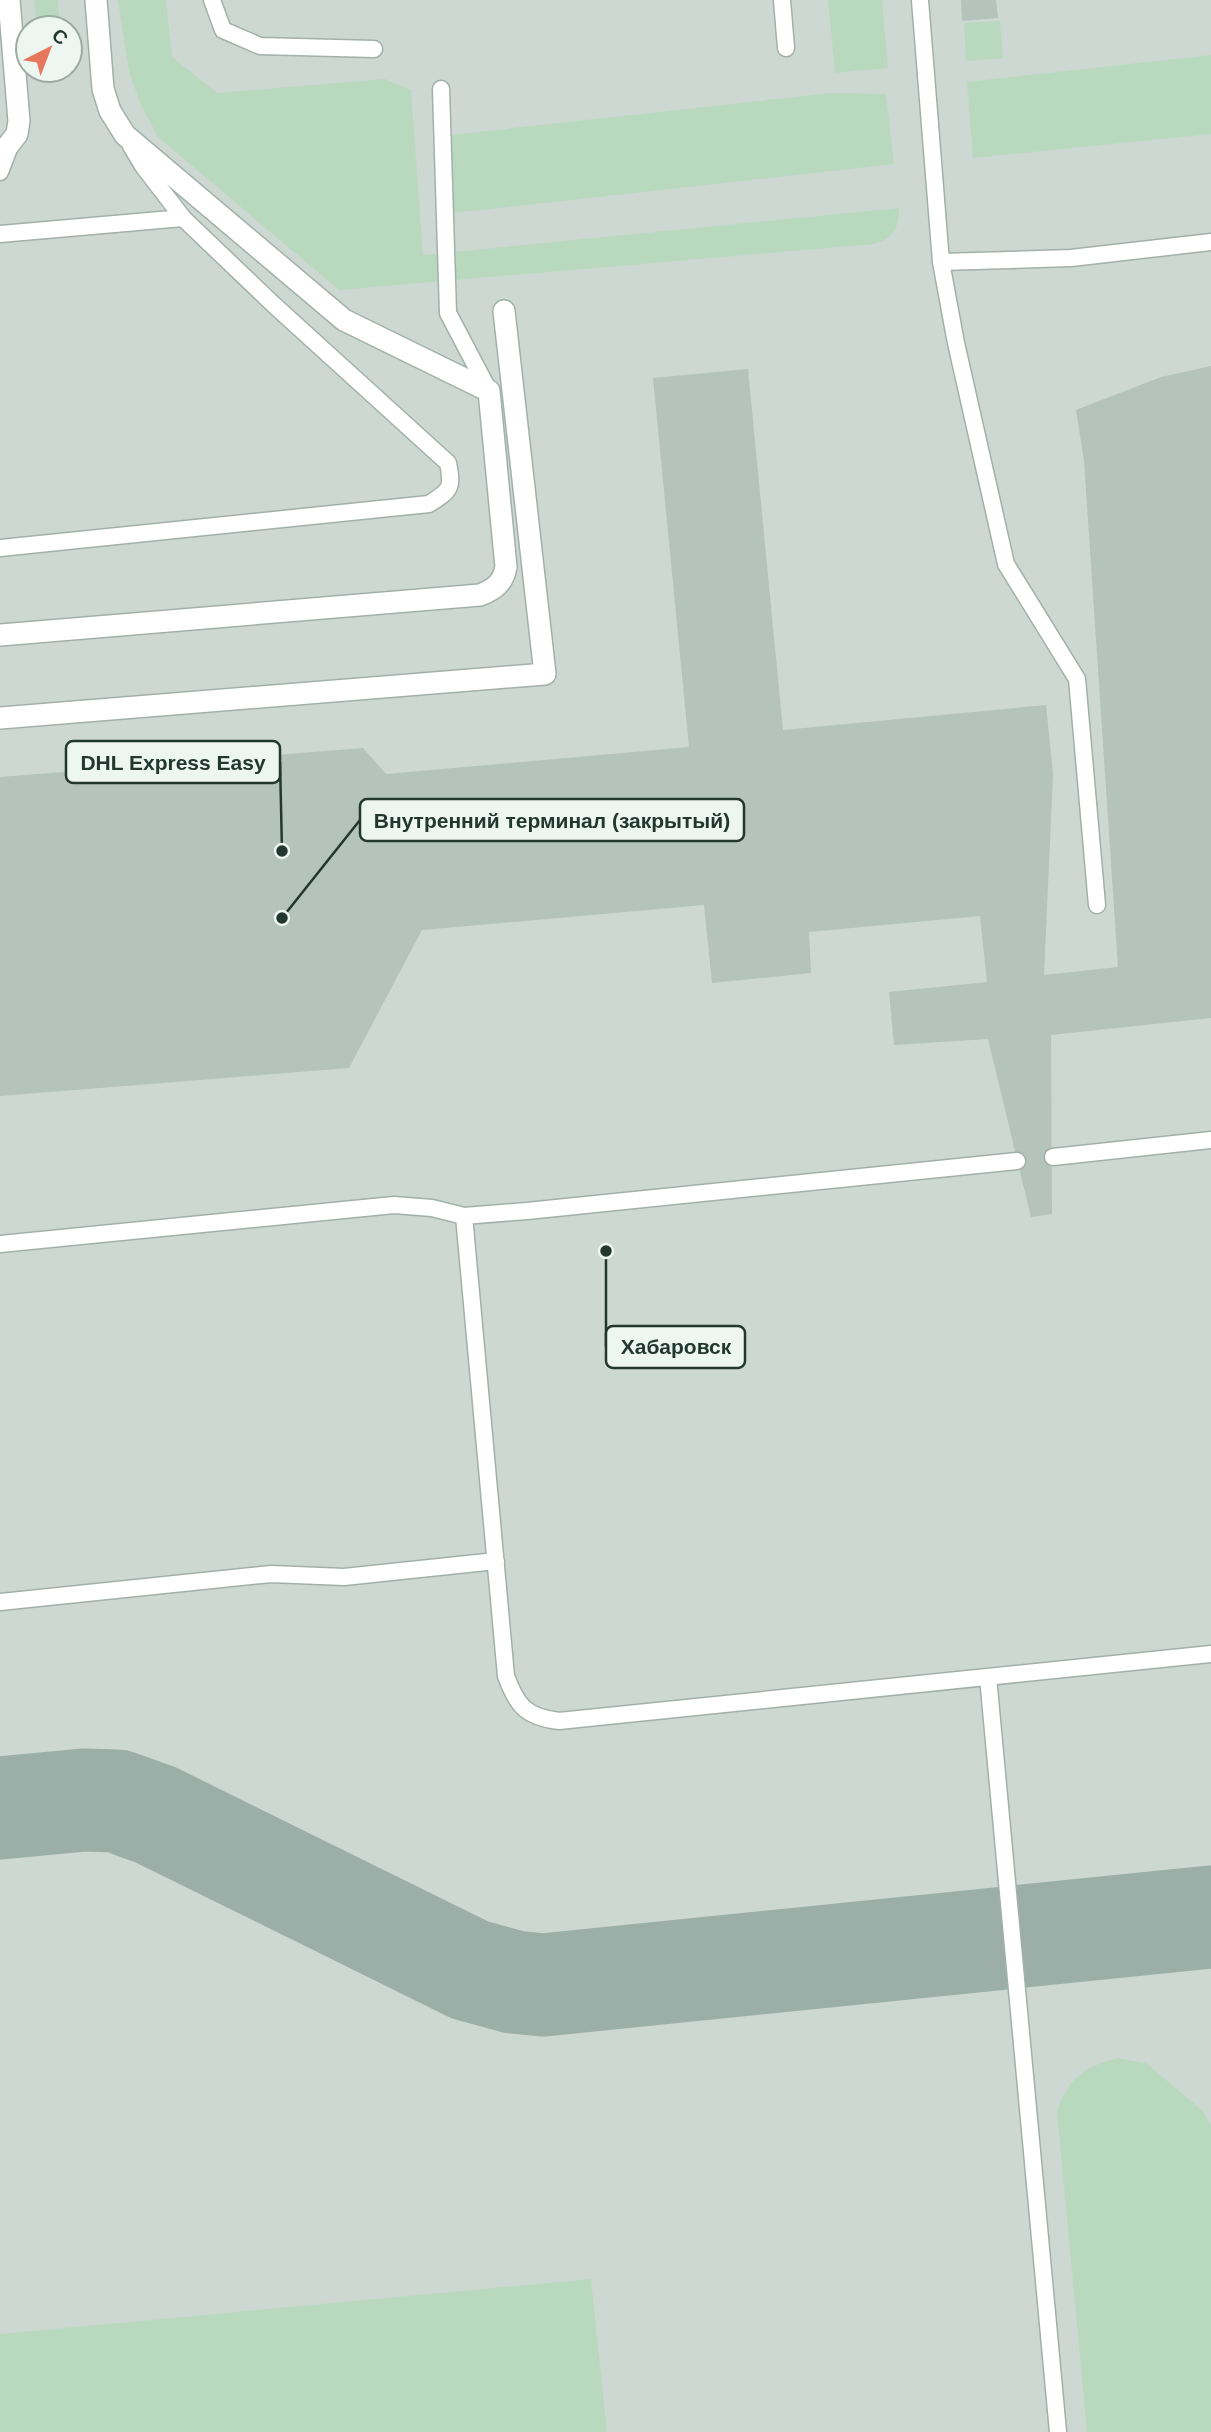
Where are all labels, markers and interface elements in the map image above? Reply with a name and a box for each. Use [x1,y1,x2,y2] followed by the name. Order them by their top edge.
[14,14,84,84] north arrow
[48,24,72,49] text: С
[66,741,280,783] callout: DHL Express Easy
[80,751,266,774] text: DHL Express Easy
[360,799,744,841] callout: Внутренний терминал (закрытый)
[374,809,730,832] text: Внутренний терминал (закрытый)
[606,1326,745,1368] callout: Хабаровск
[621,1335,732,1358] text: Хабаровск

